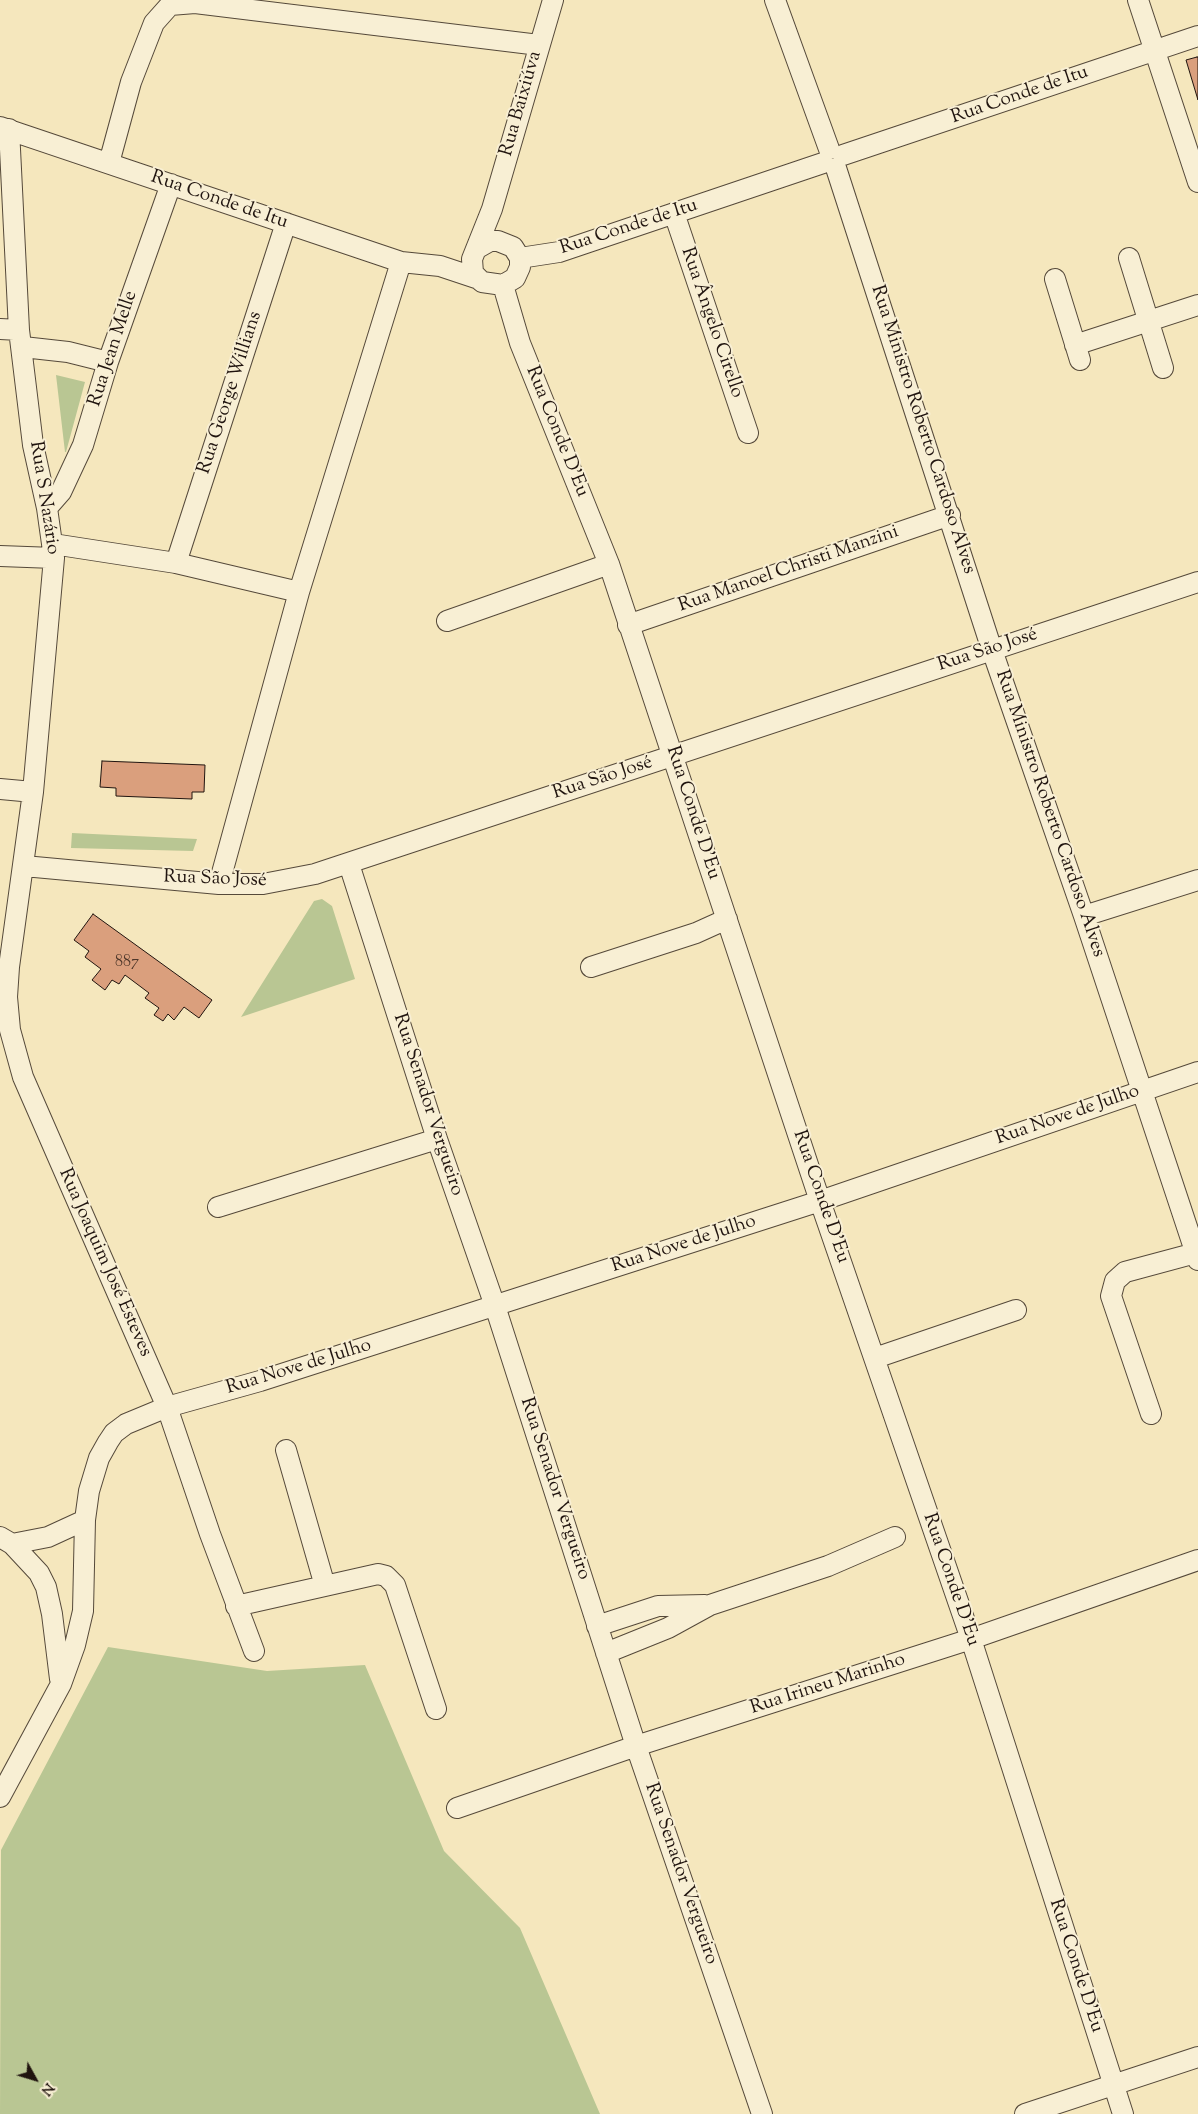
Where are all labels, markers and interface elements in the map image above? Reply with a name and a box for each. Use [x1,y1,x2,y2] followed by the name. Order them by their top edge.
[496,49,548,159] street label: Rua Baixiúva
[948,62,1092,130] street label: Rua Conde de Itu
[147,167,291,235] street label: Rua Conde de Itu
[557,195,701,261] street label: Rua Conde de Itu
[675,245,747,401] street label: Rua Ângelo Cirello
[864,283,980,577] street label: Rua Ministro Roberto Cardoso Alves
[85,288,143,410] street label: Rua Jean Melle
[194,309,268,477] street label: Rua George Willians
[519,363,593,501] street label: Rua Conde D'Eu
[23,440,63,556] street label: Rua S Nazário
[676,522,902,618] street label: Rua Manoel Christi Manzini
[935,624,1041,678] street label: Rua São José
[989,667,1109,961] street label: Rua Ministro Roberto Cardoso Alves
[660,743,724,883] street label: Rua Conde D'Eu
[550,752,656,806] street label: Rua São José
[163,867,267,893] street label: Rua São José
[115,953,139,973] house number: 887
[387,1011,467,1199] street label: Rua Senador Vergueiro
[993,1081,1143,1151] street label: Rua Nove de Julho
[787,1128,853,1266] street label: Rua Conde D'Eu
[52,1165,156,1361] street label: Rua Joaquim José Esteves
[609,1211,759,1279] street label: Rua Nove de Julho
[224,1335,374,1401] street label: Rua Nove de Julho
[514,1395,594,1583] street label: Rua Senador Vergueiro
[917,1511,983,1649] street label: Rua Conde D'Eu
[748,1649,908,1721] street label: Rua Irineu Marinho
[638,1780,722,1968] street label: Rua Senador Vergueiro
[1043,1896,1107,2036] street label: Rua Conde D'Eu
[10,2054,60,2104] north arrow
[35,2078,58,2099] text: N

